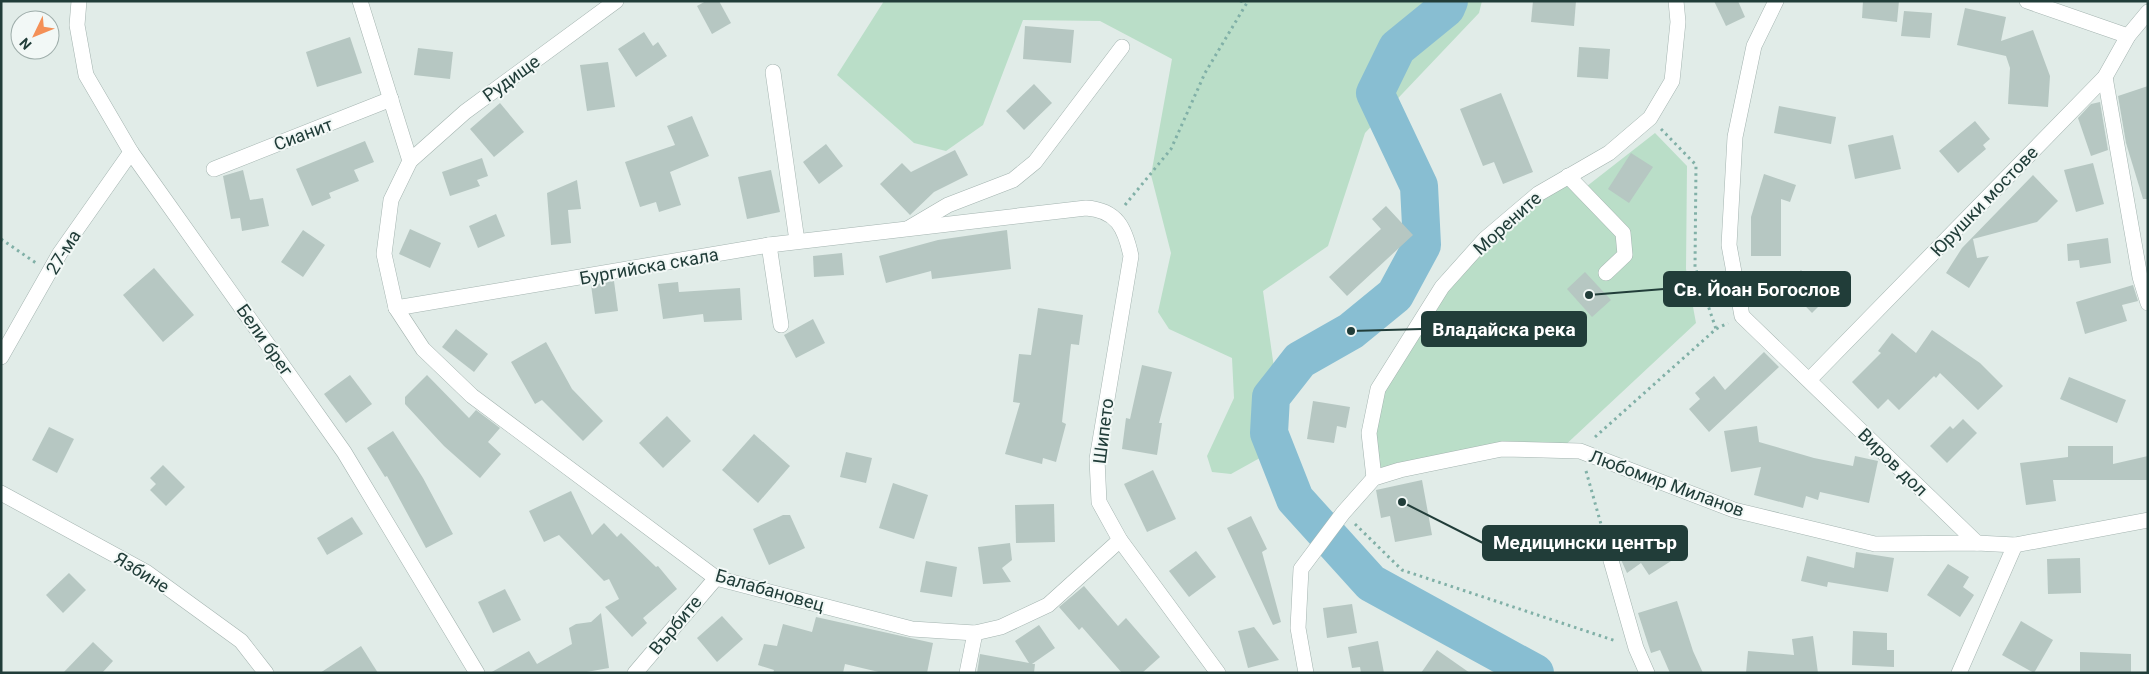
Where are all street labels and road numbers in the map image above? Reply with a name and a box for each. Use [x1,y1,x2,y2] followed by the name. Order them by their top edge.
[478,50,544,106] street label: Рудище
[271,113,336,155] street label: Сианит
[1926,141,2042,261] street label: Юрушки мостове
[1469,187,1545,259] street label: Морените
[41,226,85,278] street label: 27-ма
[578,243,720,289] street label: Бургийска скала
[233,300,298,380] street label: Бели брег
[1089,397,1117,465] street label: Шипето
[1854,424,1932,500] street label: Виров дол
[1587,445,1747,521] street label: Любомир Миланов
[111,547,173,597] street label: Язбине
[713,564,827,616] street label: Балабановец
[644,591,706,659] street label: Върбите

